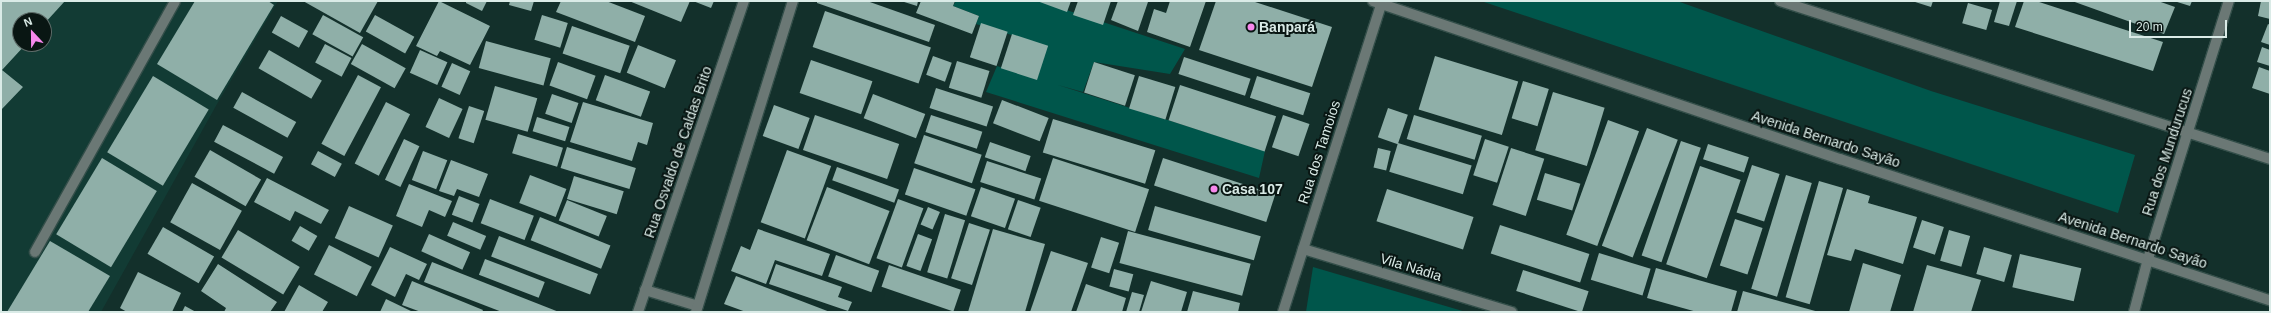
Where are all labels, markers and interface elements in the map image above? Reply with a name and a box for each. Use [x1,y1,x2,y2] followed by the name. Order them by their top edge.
[12,12,52,52] north arrow
[2131,12,2229,38] scale bar
[22,15,34,29] text: N
[1259,19,1315,35] place label: Banpará
[2136,20,2163,34] text: 20 m
[1246,22,1256,32] marker: Banpará
[641,64,715,240] street label: Rua Osvaldo de Caldas Brito
[2138,86,2196,218] street label: Rua dos Mundurucus
[1294,98,1344,206] street label: Rua dos Tamoios
[1750,107,1902,171] street label: Avenida Bernardo Sayão
[1222,181,1283,197] place label: Casa 107
[1209,184,1219,194] marker: Casa 107
[2057,208,2209,272] street label: Avenida Bernardo Sayão
[1378,250,1444,284] street label: Vila Nádia

